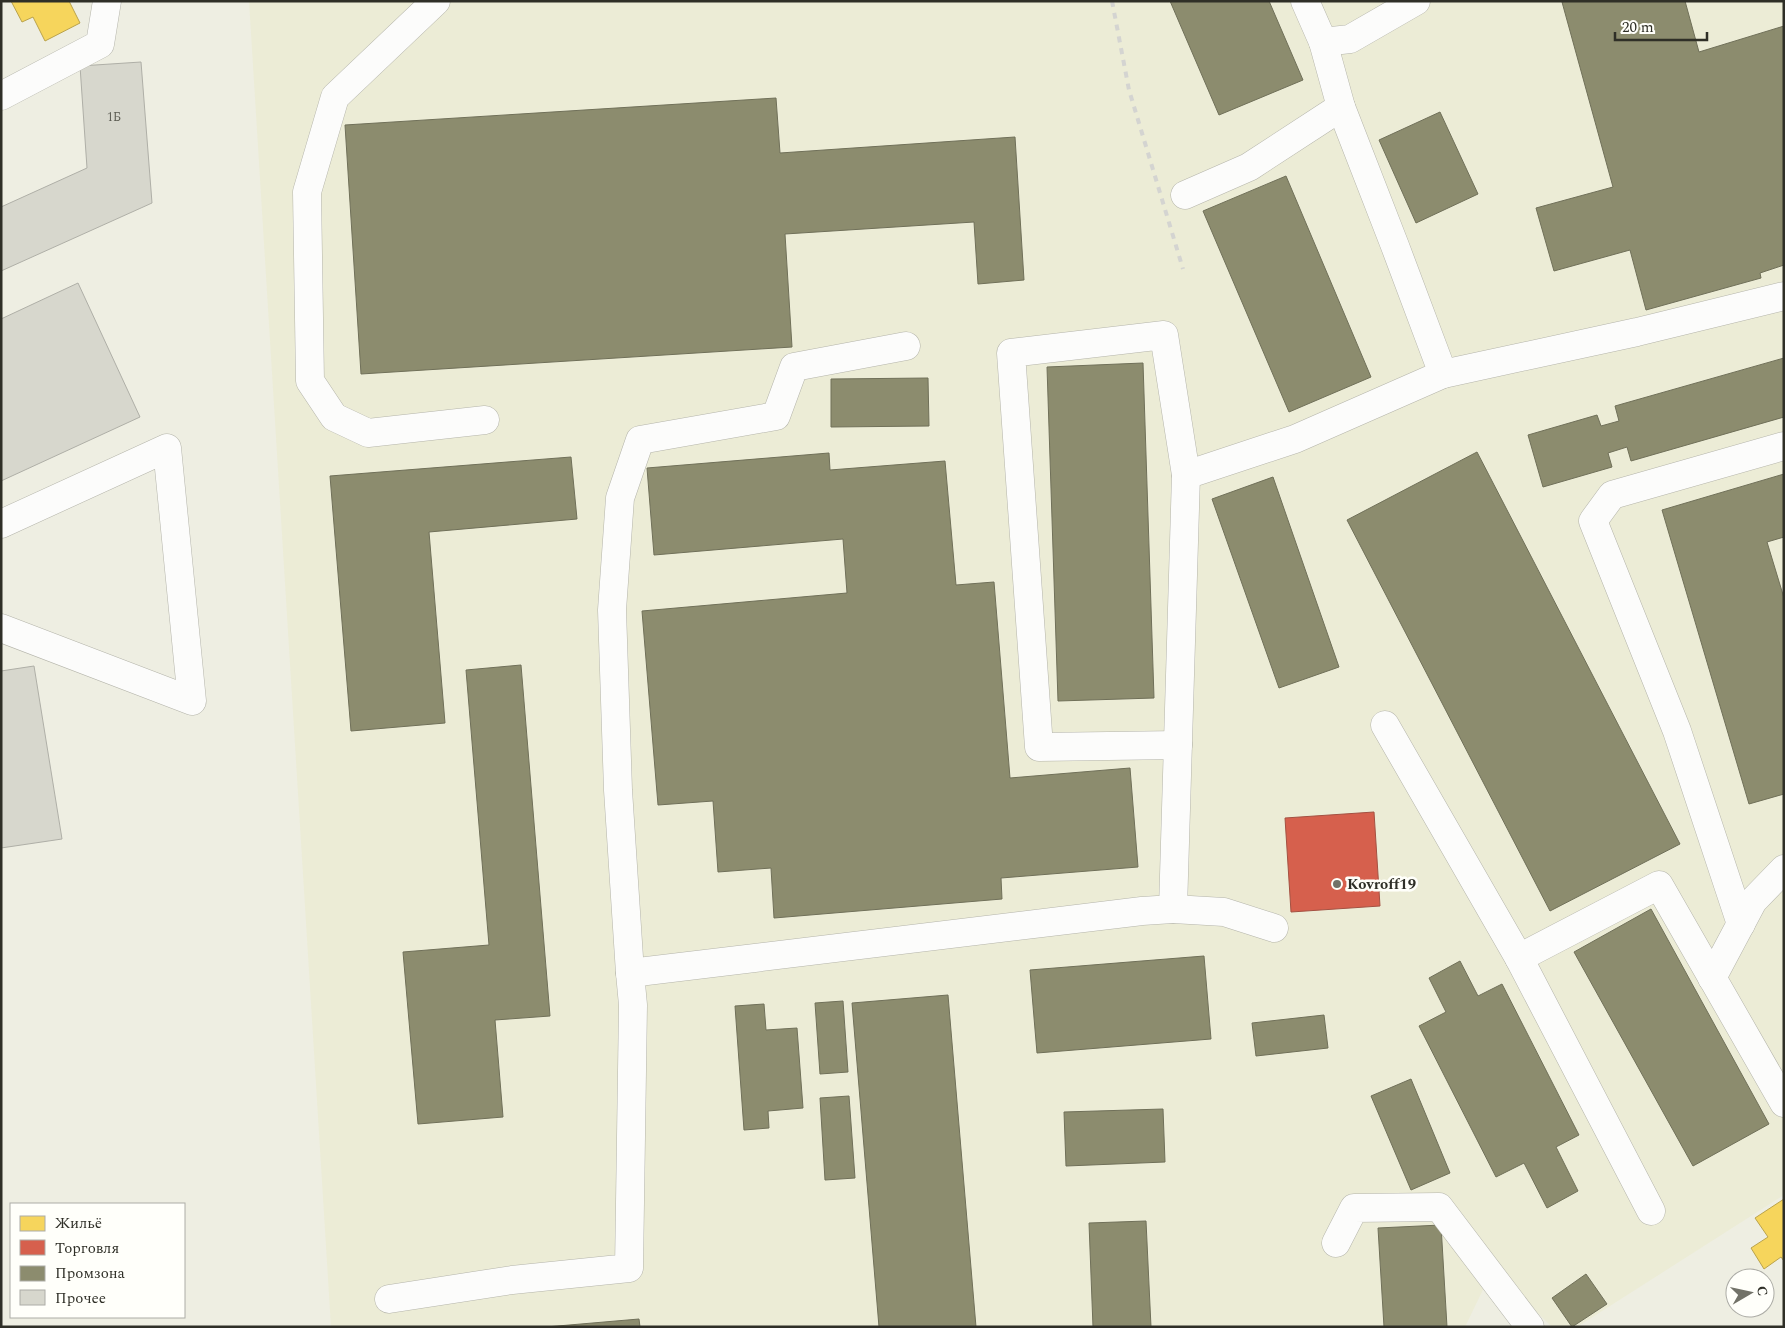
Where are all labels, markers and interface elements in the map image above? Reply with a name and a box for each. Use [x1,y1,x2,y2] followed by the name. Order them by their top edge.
[1615,10,1708,42] scale bar
[1622,16,1654,39] text: 20 m
[107,108,121,127] house number: 1Б
[1347,873,1416,896] place label: Kovroff19
[1331,878,1343,890] marker: Kovroff19
[10,1203,185,1318] legend
[55,1212,102,1235] text: Жильё
[55,1237,119,1260] text: Торговля
[55,1262,126,1285] text: Промзона
[1725,1268,1775,1318] north arrow
[1751,1284,1773,1298] text: С
[55,1287,106,1310] text: Прочее

